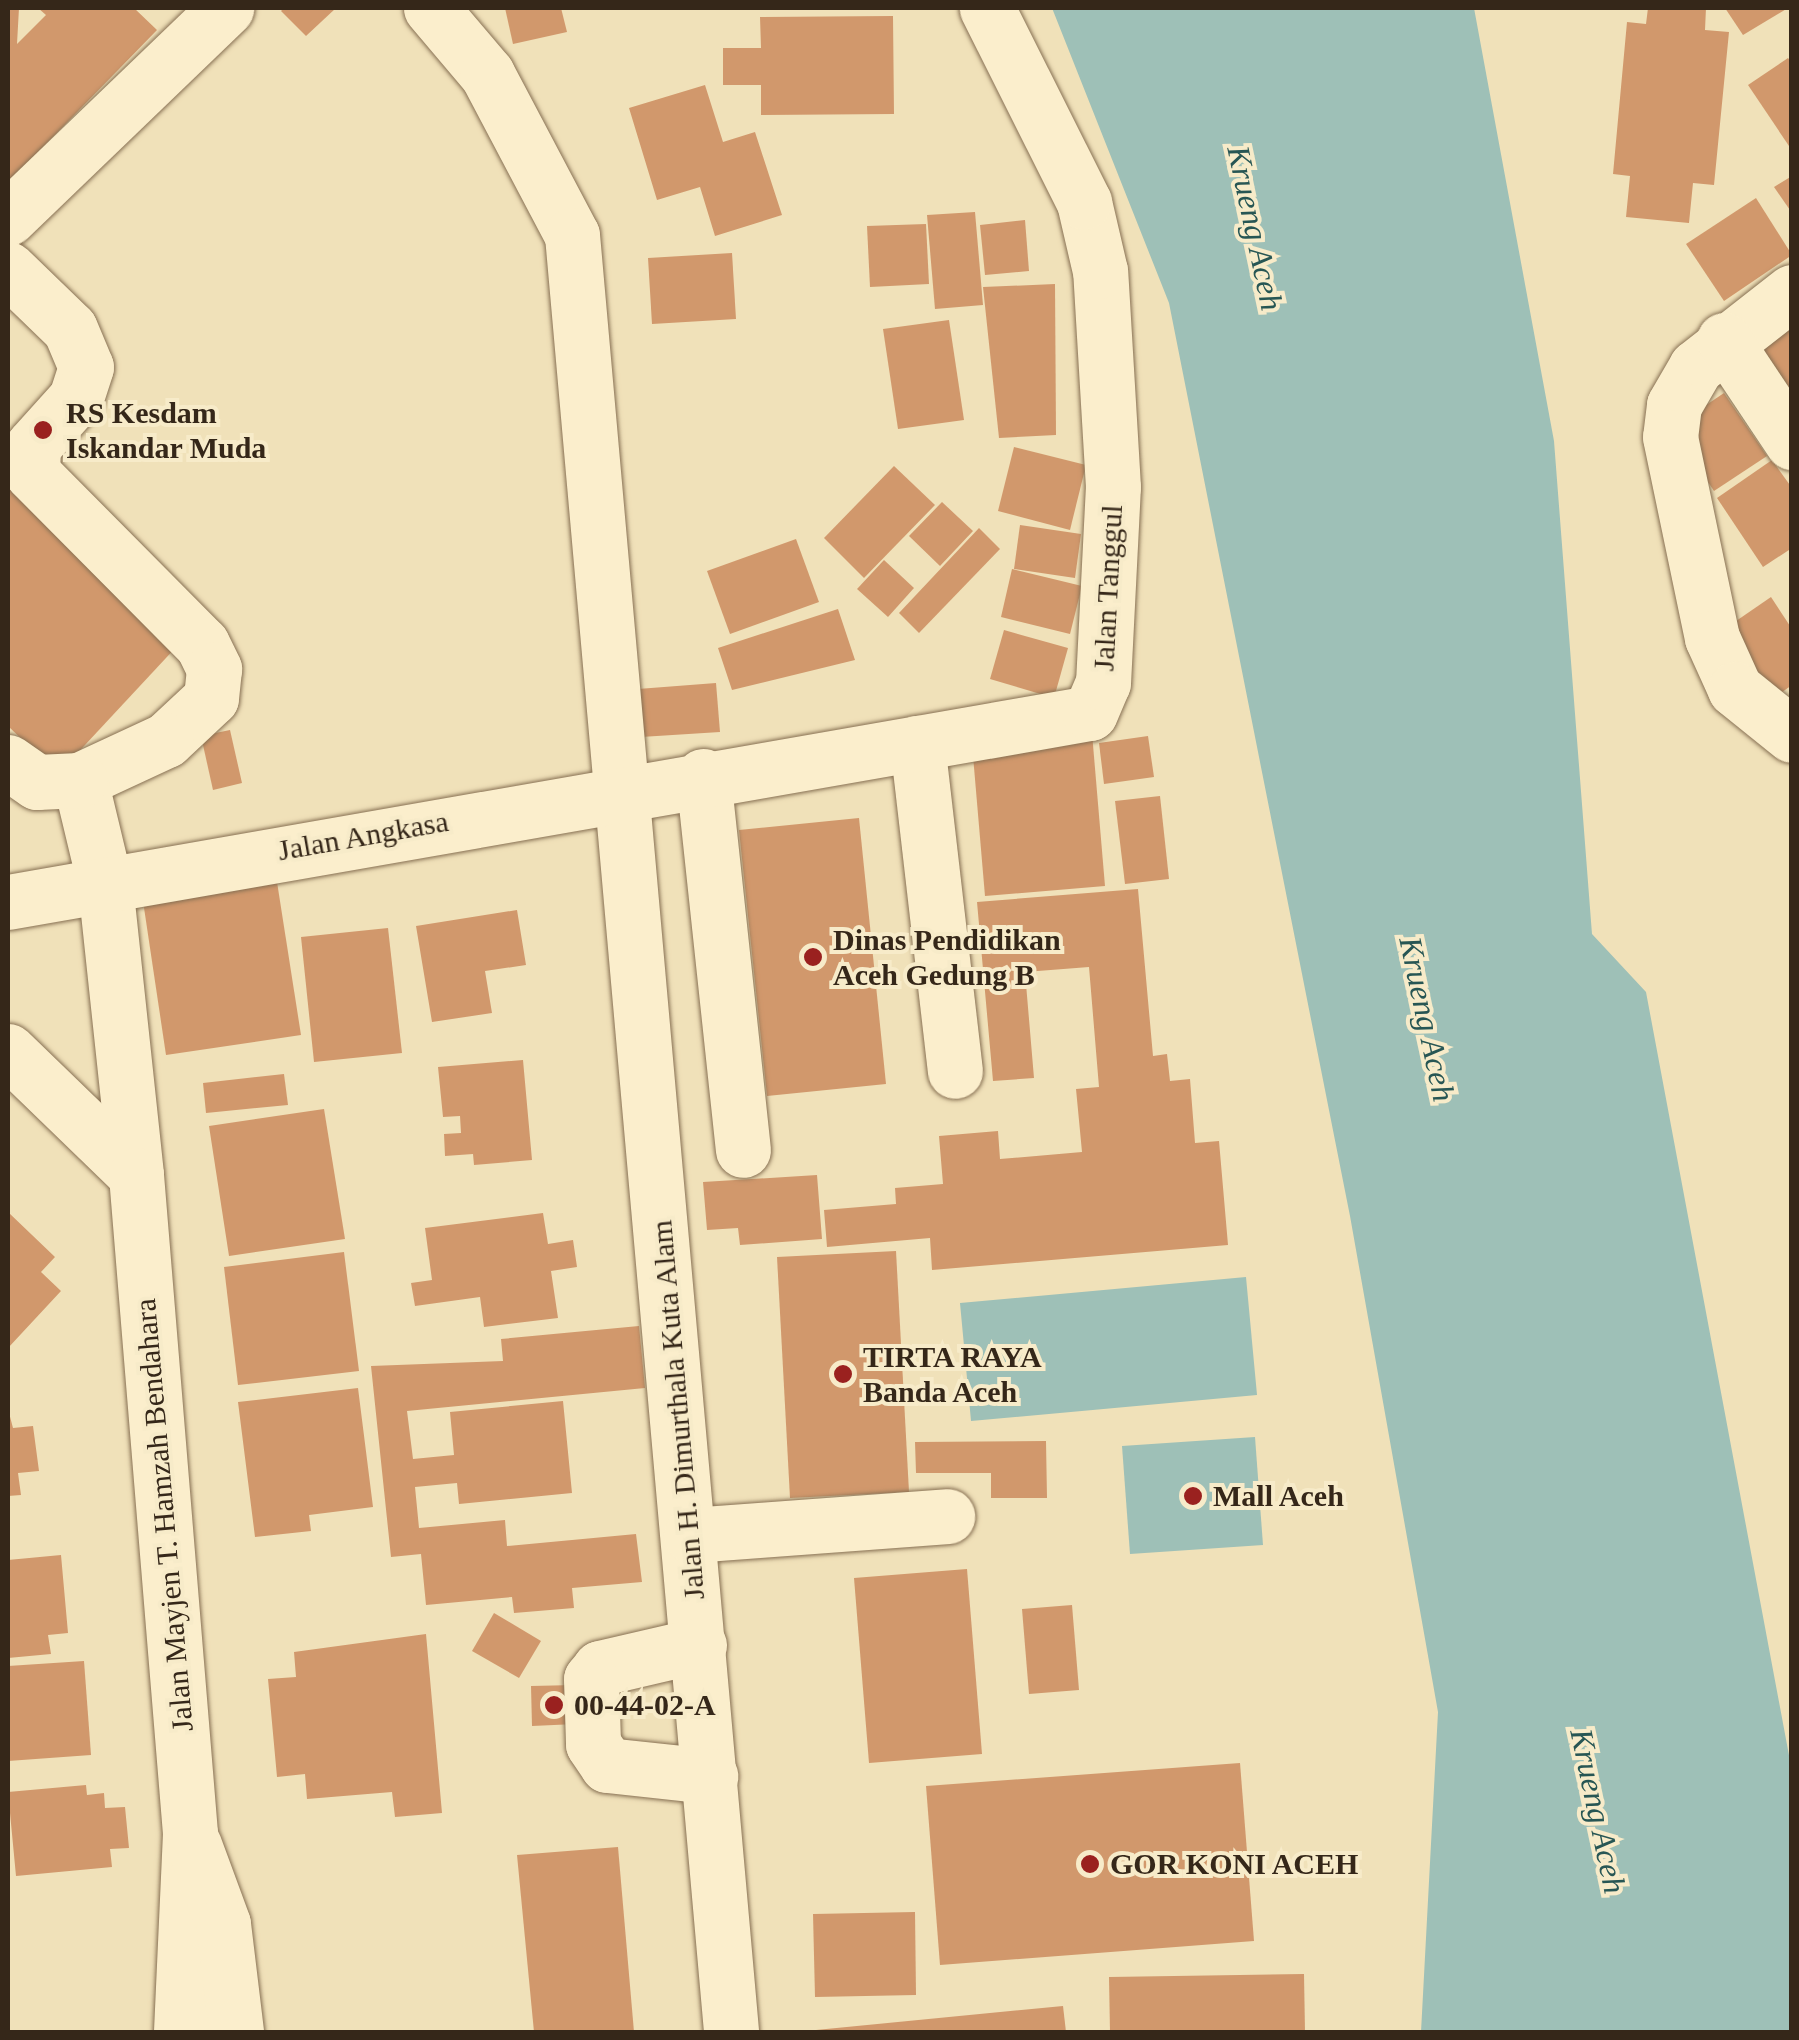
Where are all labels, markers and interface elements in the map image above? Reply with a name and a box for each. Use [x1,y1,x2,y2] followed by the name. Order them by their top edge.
[1219,142,1291,314] water label: Krueng Aceh
[66,395,267,466] place label: RS Kesdam Iskandar Muda
[30,417,56,443] marker: RS Kesdam Iskandar Muda
[1086,504,1130,672] street label: Jalan Tanggul
[274,803,452,869] street label: Jalan Angkasa
[833,922,1061,992] place label: Dinas Pendidikan Aceh Gedung B
[1391,933,1463,1105] water label: Krueng Aceh
[802,946,824,968] marker: Dinas Pendidikan Aceh Gedung B
[643,1218,713,1602] street label: Jalan H. Dimurthala Kuta Alam
[127,1297,201,1733] street label: Jalan Mayjen T. Hamzah Bendahara
[863,1339,1043,1410] place label: TIRTA RAYA Banda Aceh
[832,1363,854,1385] marker: TIRTA RAYA Banda Aceh
[1213,1478,1345,1514] place label: Mall Aceh
[1182,1485,1204,1507] marker: Mall Aceh
[574,1687,716,1723] place label: 00-44-02-A
[543,1694,565,1716] marker: 00-44-02-A
[1562,1725,1634,1897] water label: Krueng Aceh
[1110,1846,1360,1882] place label: GOR KONI ACEH
[1079,1853,1101,1875] marker: GOR KONI ACEH

